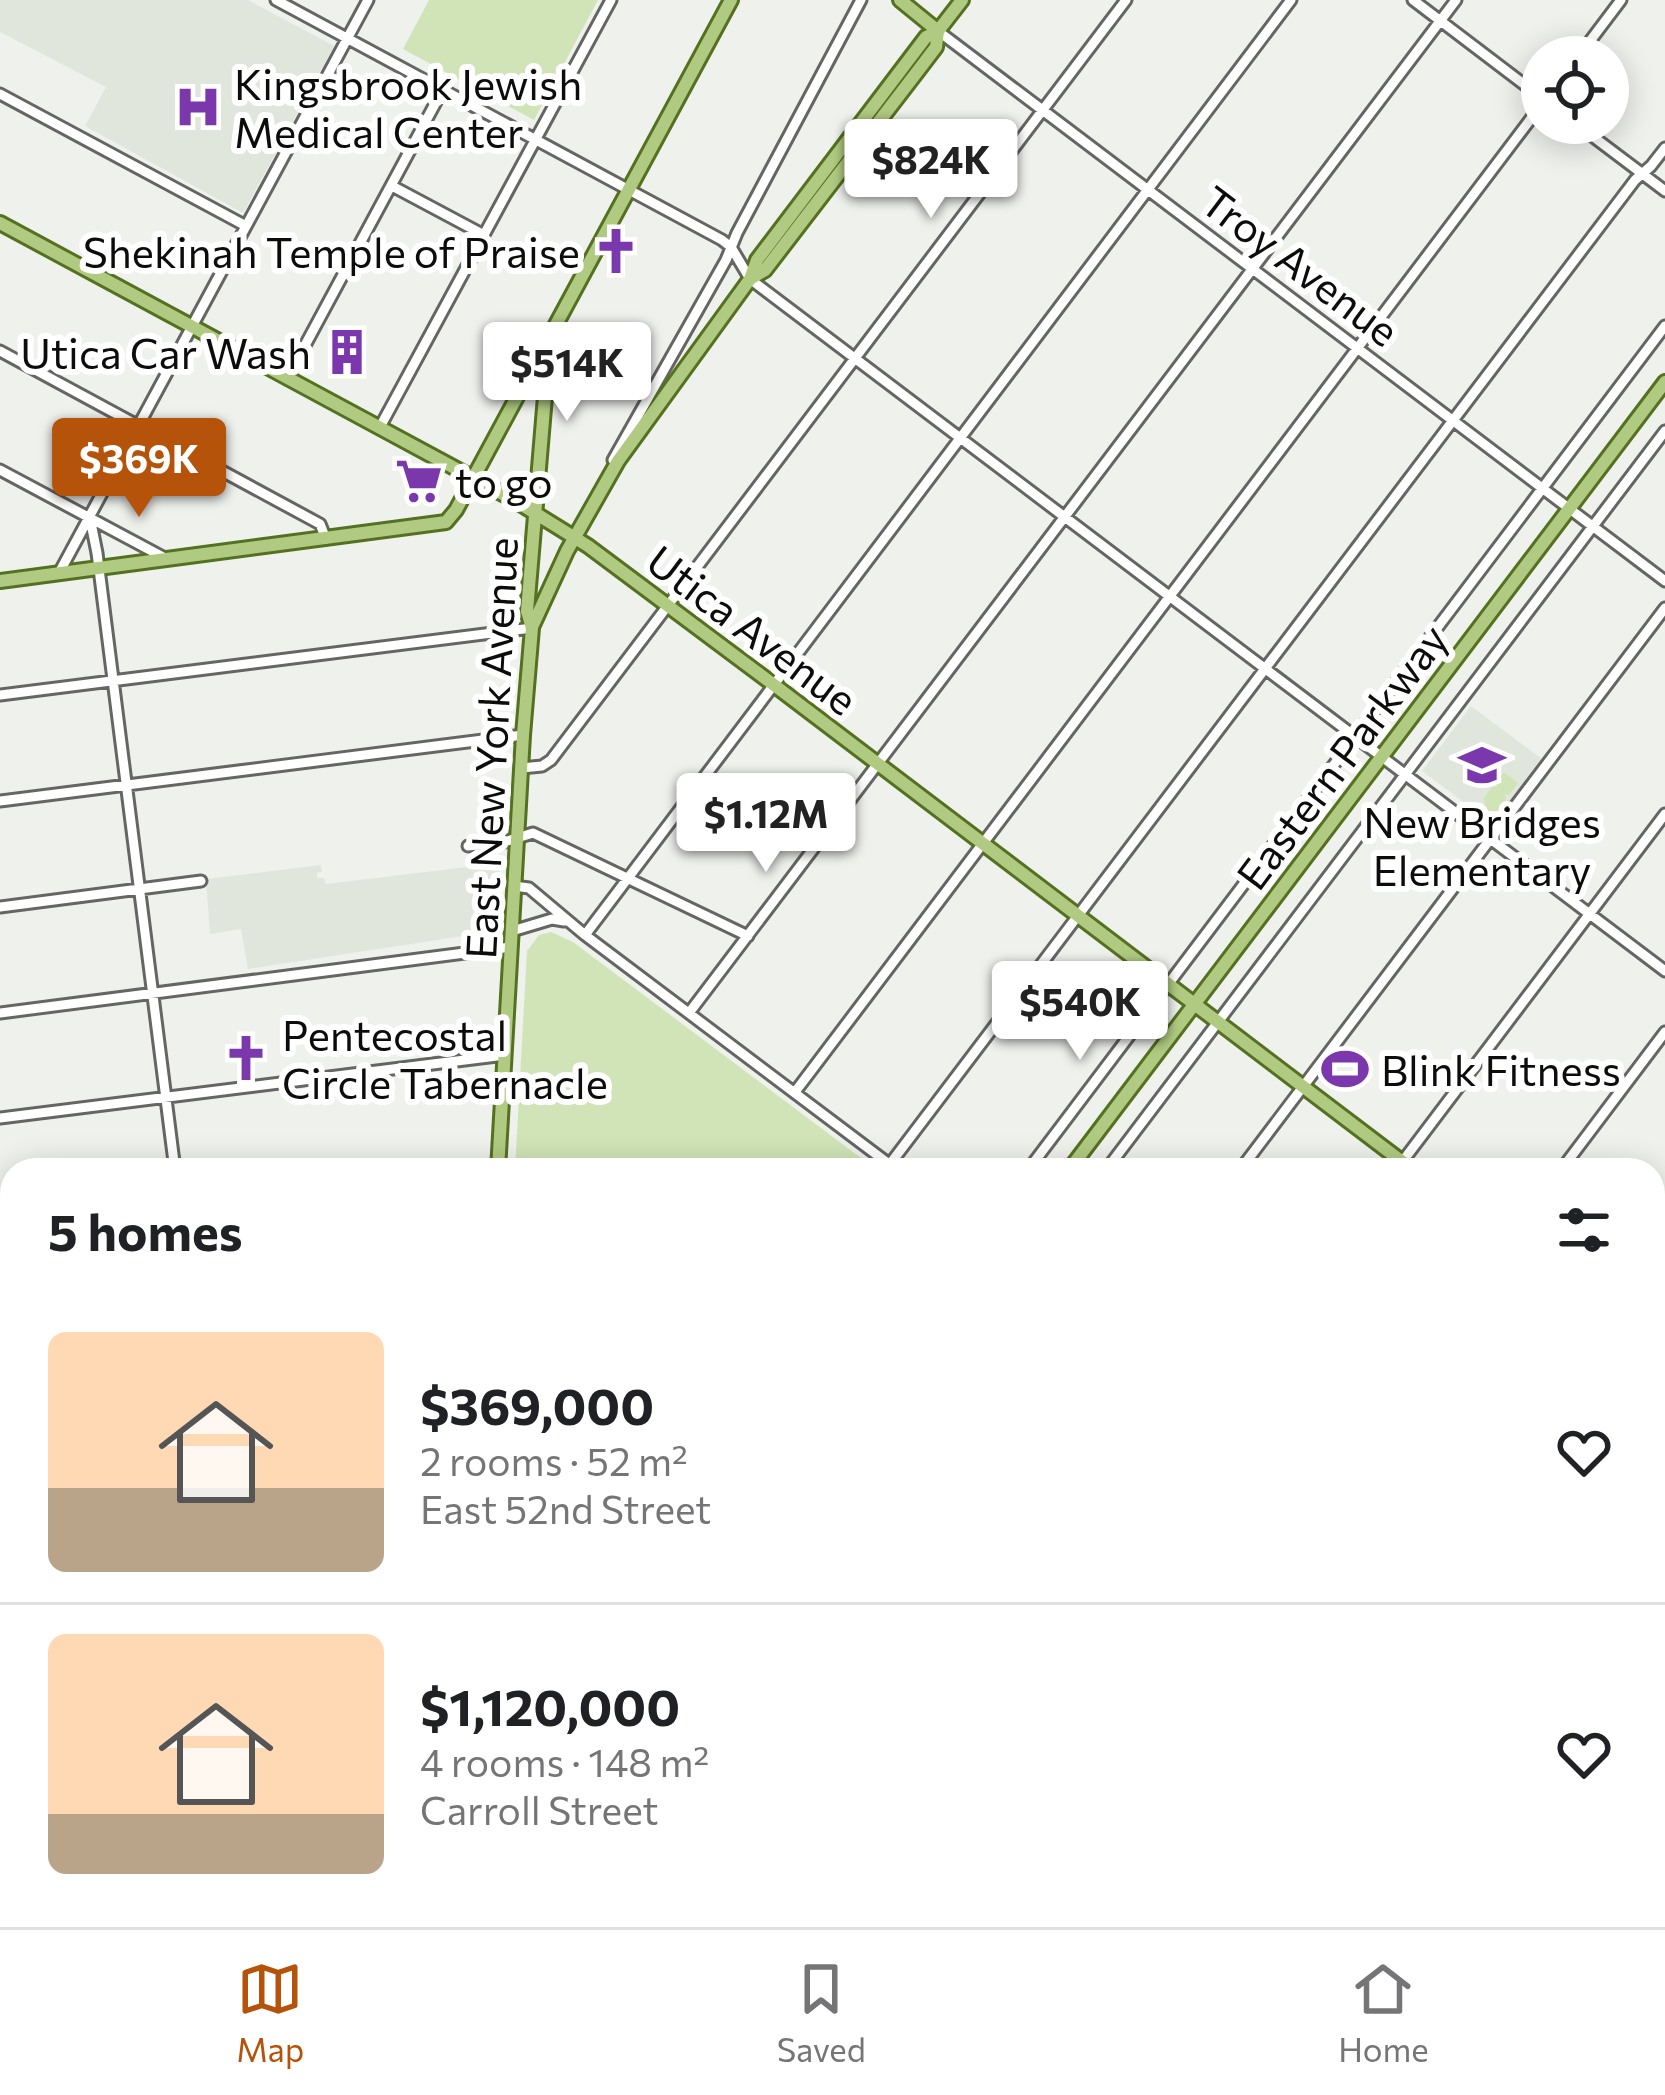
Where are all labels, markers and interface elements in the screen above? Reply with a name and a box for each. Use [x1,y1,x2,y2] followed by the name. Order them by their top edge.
[1521,36,1629,144] map controls
[1521,36,1629,144] button: locate
[234,57,582,157] place label: Kingsbrook Jewish Medical Center
[173,82,223,132] hospital icon: Kingsbrook Jewish Medical Center
[847,119,1015,221] pin: $824K
[871,134,991,182] text: $824K
[1192,174,1410,356] street label: Troy Avenue
[83,225,580,277] place label: Shekinah Temple of Praise
[591,226,641,276] church icon: Shekinah Temple of Praise
[483,322,651,424] pin: $514K
[20,326,311,378] place label: Utica Car Wash
[322,327,372,377] building icon: Utica Car Wash
[510,337,624,385] text: $514K
[55,418,223,520] pin: $369K
[79,433,199,481] text: $369K
[455,455,553,507] place label: to go
[394,456,444,506] supermarket icon: to go
[638,533,868,725] street label: Utica Avenue
[453,536,527,960] street label: East New York Avenue
[1225,613,1457,899] street label: Eastern Parkway
[1457,740,1507,790] school or university icon: New Bridges Elementary
[668,773,864,875] pin: $1.12M
[704,788,828,836] text: $1.12M
[1363,795,1601,895] place label: New Bridges Elementary
[996,961,1164,1063] pin: $540K
[1019,976,1141,1024] text: $540K
[282,1008,608,1108] place label: Pentecostal Circle Tabernacle
[221,1033,271,1083] church icon: Pentecostal Circle Tabernacle
[1381,1043,1621,1095] place label: Blink Fitness
[1320,1044,1370,1094] sports icon: Blink Fitness
[1551,1197,1617,1263] icon: filters
[48,1199,243,1262] text: 5 homes
[420,1373,654,1436] text: $369,000
[144,1380,288,1524] icon: home
[1551,1419,1617,1485] icon: heart
[420,1436,688,1484] text: 2 rooms · 52 m²
[420,1484,711,1532] text: East 52nd Street
[420,1674,680,1737] text: $1,120,000
[144,1682,288,1826] icon: home
[1551,1721,1617,1787] icon: heart
[420,1737,709,1785] text: 4 rooms · 148 m²
[420,1785,658,1833] text: Carroll Street
[236,1956,304,2069] tab: Map
[777,1956,866,2069] tab: Saved
[1338,1956,1429,2069] tab: Home

